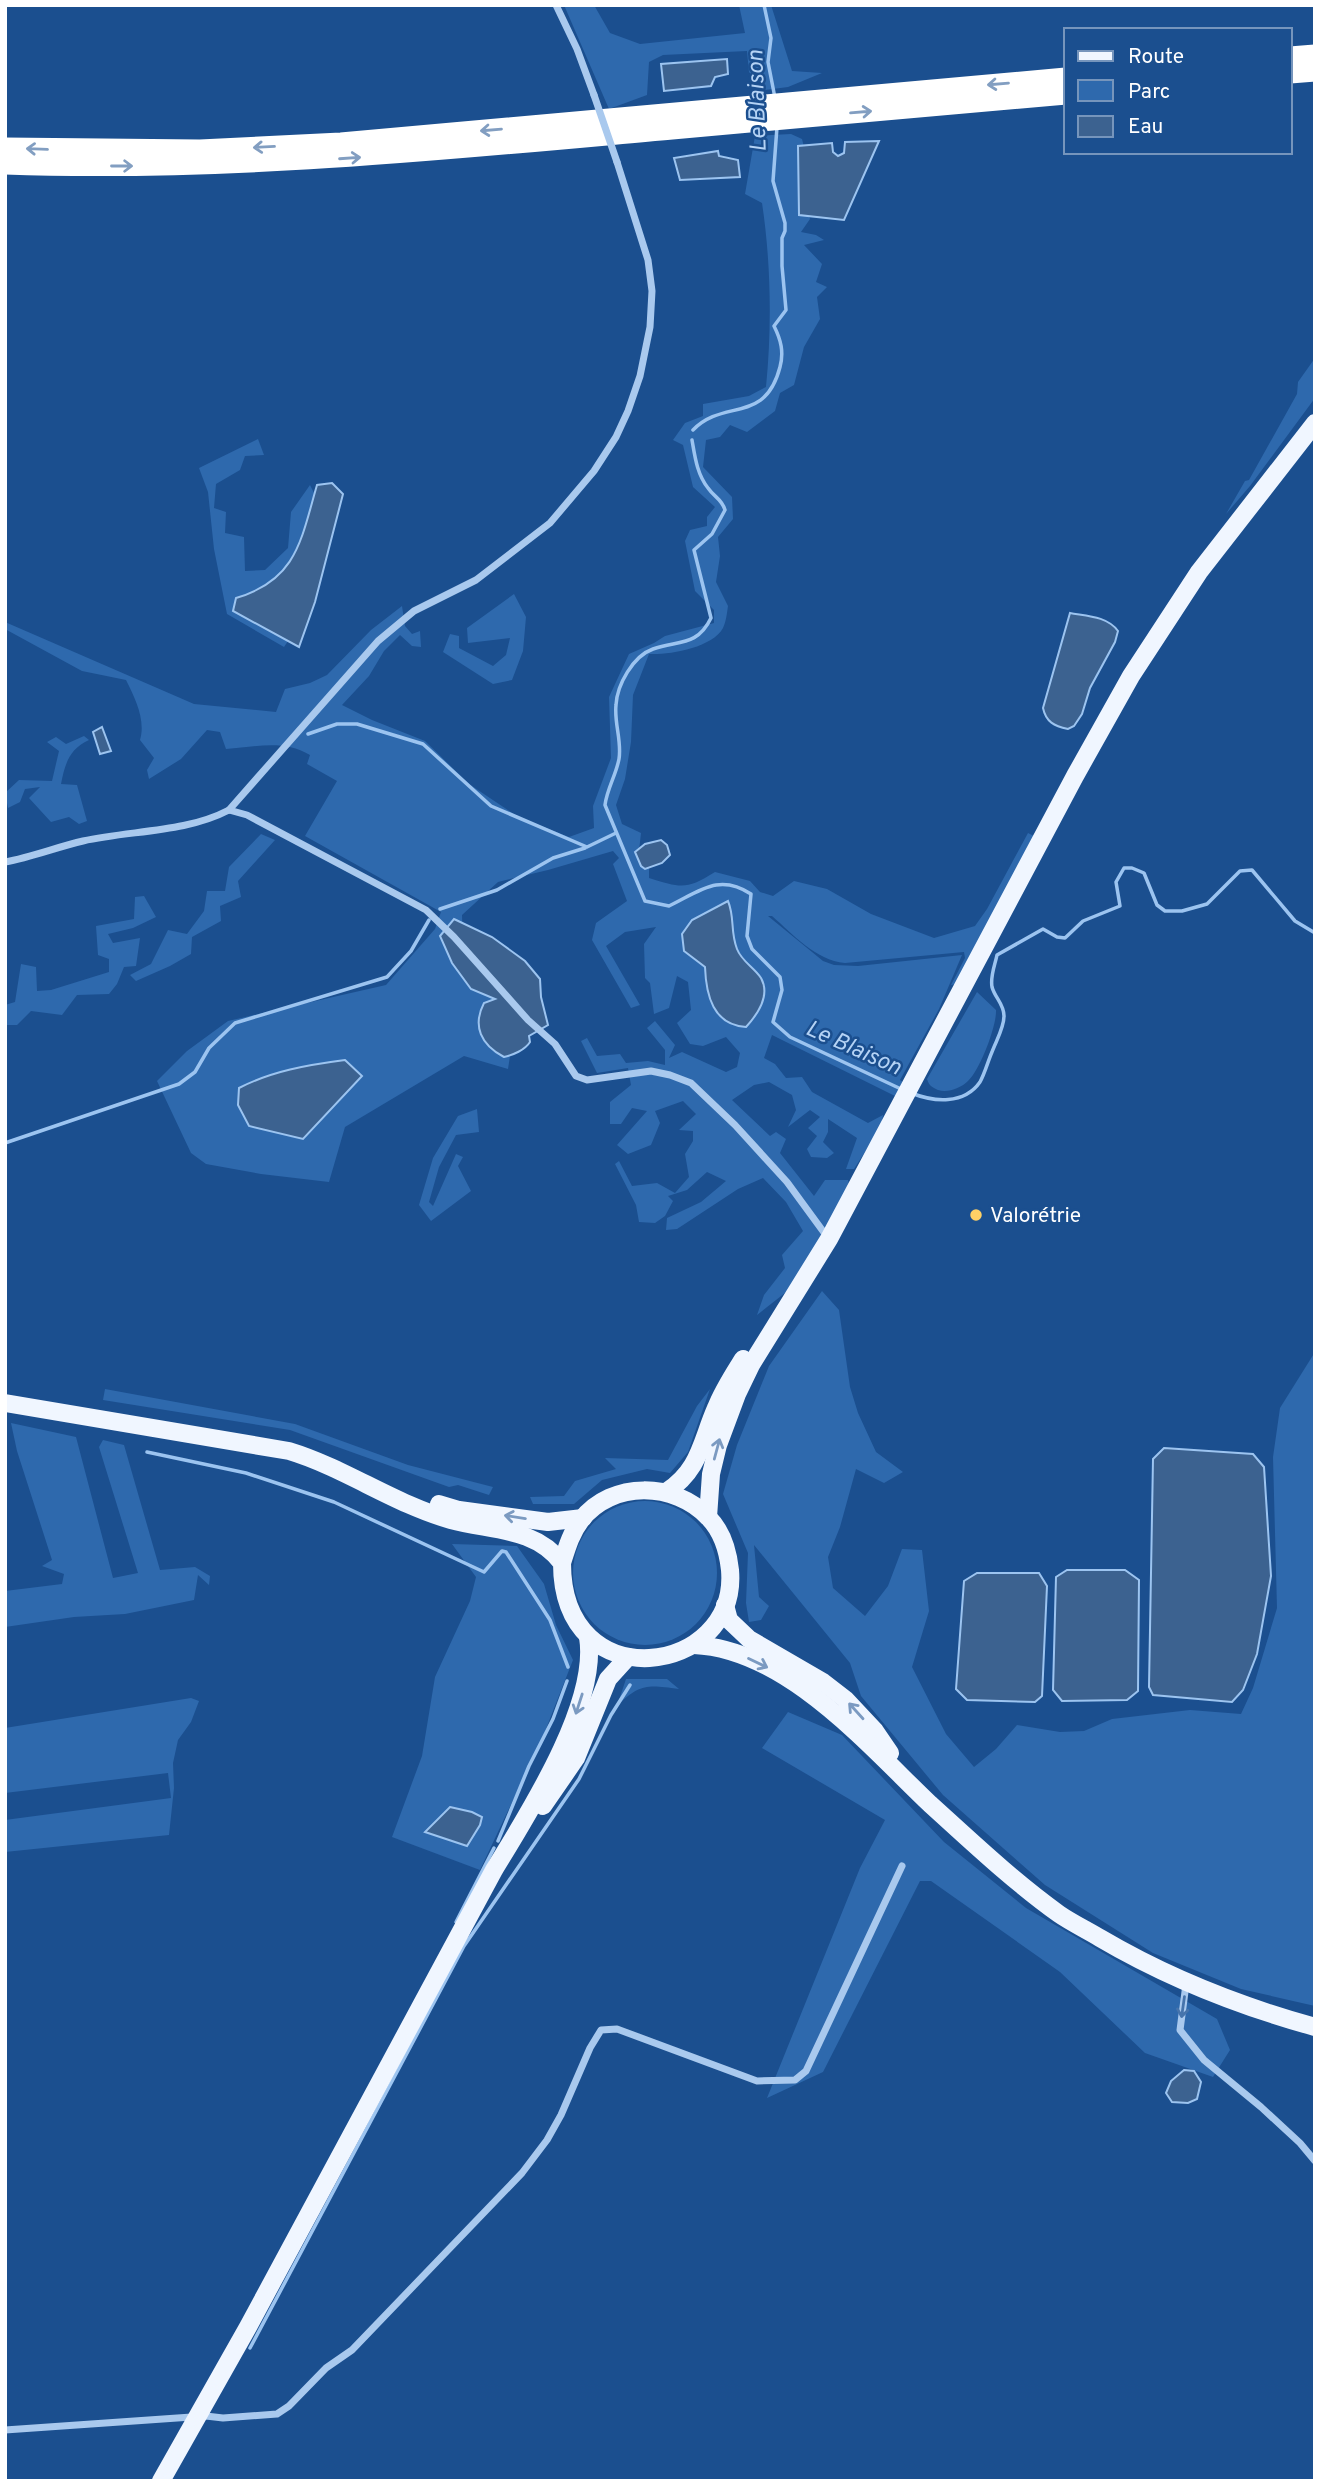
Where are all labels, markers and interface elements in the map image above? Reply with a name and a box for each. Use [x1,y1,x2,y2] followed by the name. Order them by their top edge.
[1064,28,1292,154] legend
[1128,44,1184,71] text: Route
[742,49,775,152] water label: Le Blaison
[987,78,1010,91] one-way arrow
[1128,79,1170,106] text: Parc
[850,106,872,119] one-way arrow
[1128,114,1163,141] text: Eau
[480,124,503,137] one-way arrow
[253,141,276,154] one-way arrow
[25,143,48,156] one-way arrow
[338,151,361,164] one-way arrow
[111,159,134,173] one-way arrow
[801,1015,906,1083] water label: Le Blaison
[990,1203,1081,1230] place label: Valorétrie
[968,1207,984,1223] marker: Valorétrie
[711,1438,724,1461] one-way arrow
[504,1511,527,1524] one-way arrow
[747,1657,768,1671] one-way arrow
[571,1692,584,1714] one-way arrow
[848,1702,864,1720] one-way arrow
[1176,1995,1189,2018] one-way arrow

